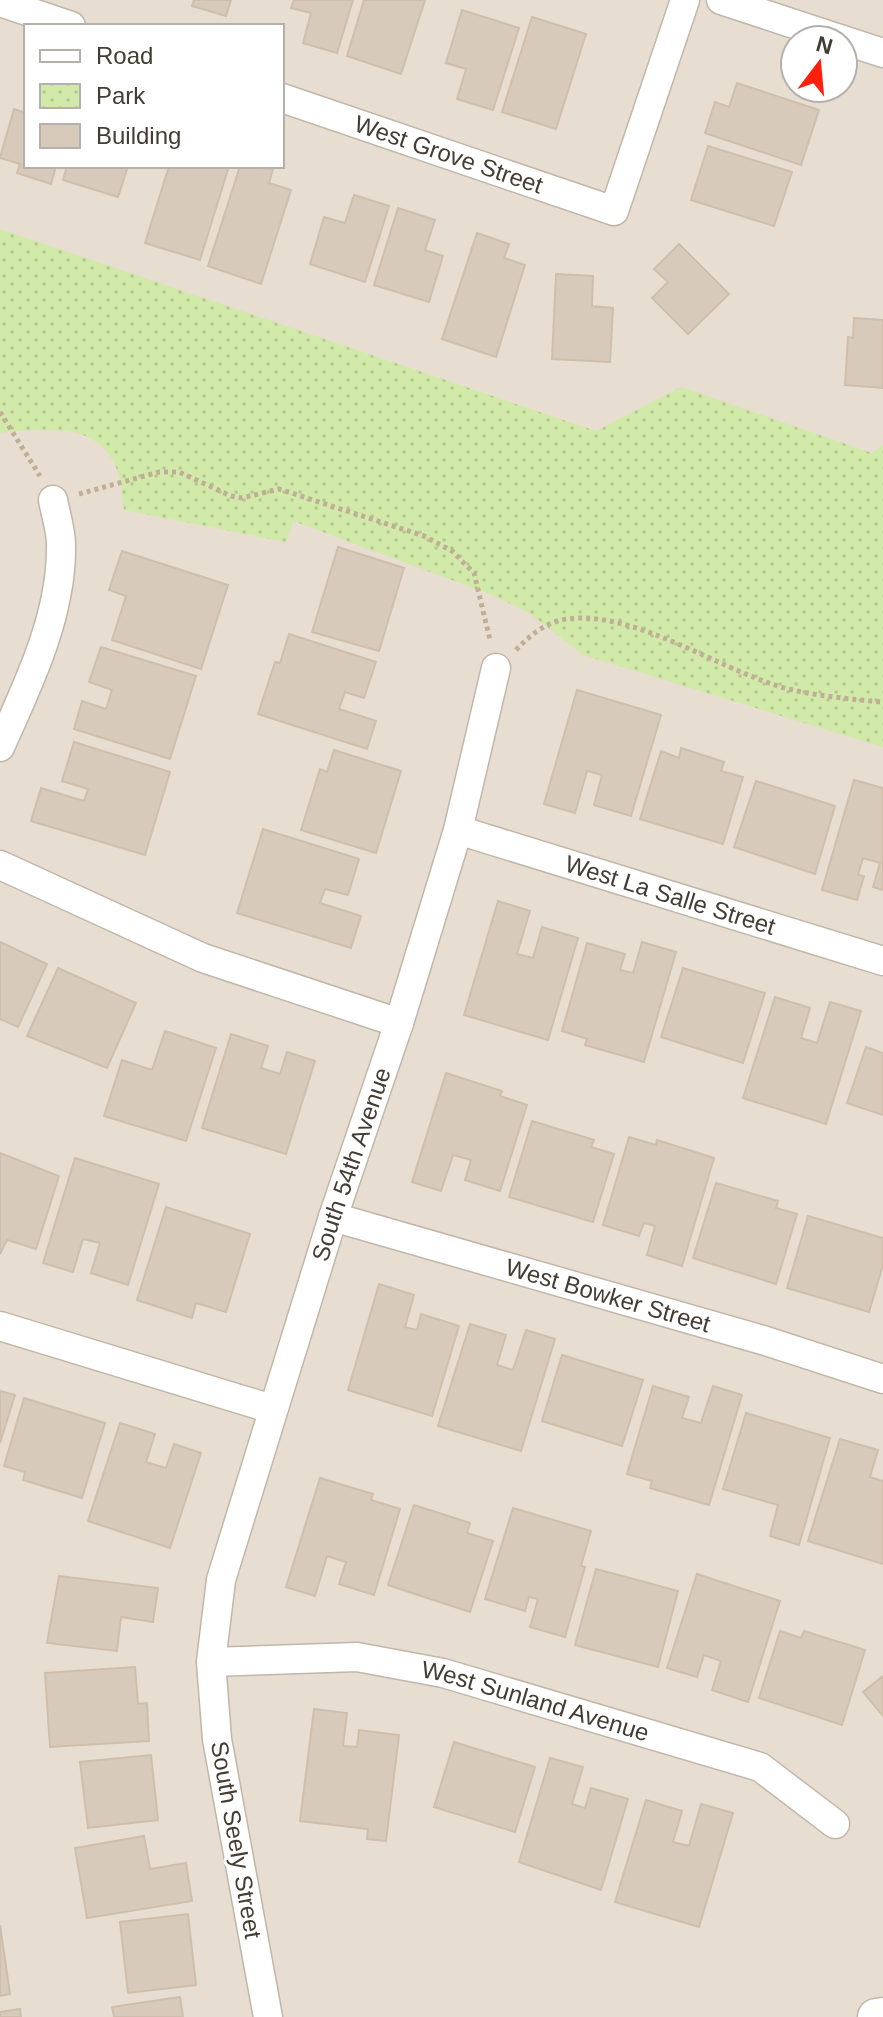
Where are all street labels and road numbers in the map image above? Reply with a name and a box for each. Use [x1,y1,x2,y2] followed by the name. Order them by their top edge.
[351,110,547,199] street label: West Grove Street
[562,850,779,940] street label: West La Salle Street
[306,1064,396,1264] street label: South 54th Avenue
[503,1253,714,1337] street label: West Bowker Street
[420,1655,652,1746] street label: West Sunland Avenue
[206,1739,267,1941] street label: South Seely Street

